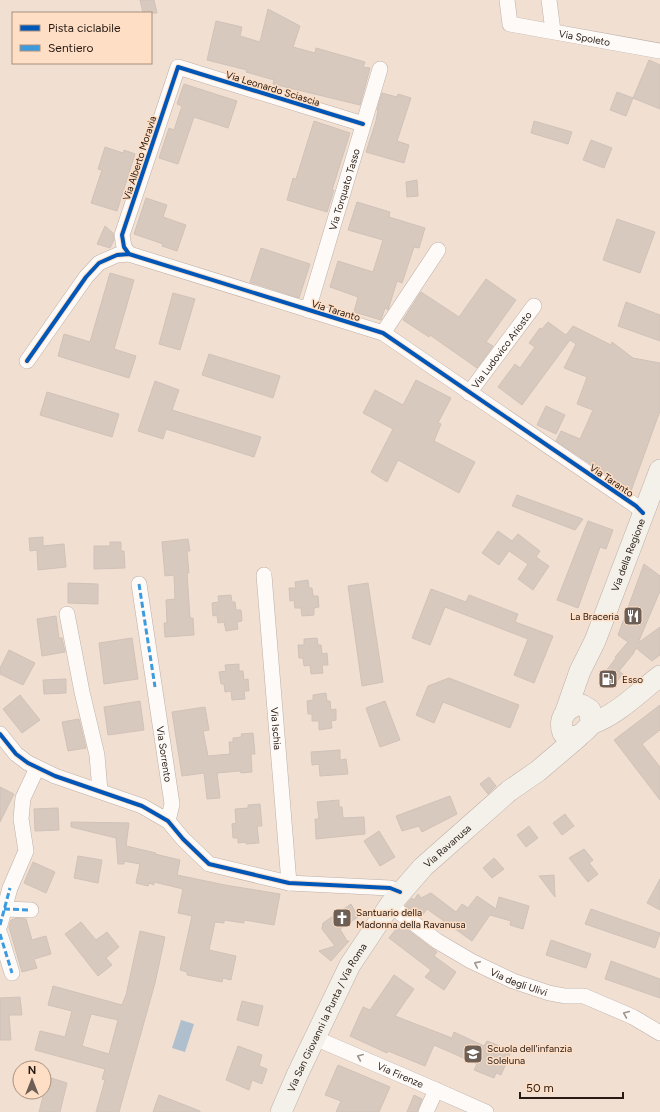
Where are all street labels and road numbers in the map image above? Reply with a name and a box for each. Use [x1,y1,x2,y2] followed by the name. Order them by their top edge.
[558,27,611,49] street label: Via Spoleto
[224,68,322,109] street label: Via Leonardo Sciascia
[120,114,159,202] street label: Via Alberto Moravia
[326,147,363,232] street label: Via Torquato Tasso
[310,297,362,324] street label: Via Taranto
[469,309,535,391] street label: Via Ludovico Ariosto
[587,461,636,500] street label: Via Taranto
[608,516,648,593] street label: Via della Regione
[268,707,284,750] street label: Via Ischia
[153,725,175,783] street label: Via Sorrento
[421,822,474,871] street label: Via Ravanusa
[284,941,370,1094] street label: Via San Giovanni la Punta / Via Roma
[488,965,549,999] street label: Via degli Ulivi
[375,1059,426,1091] street label: Via Firenze

